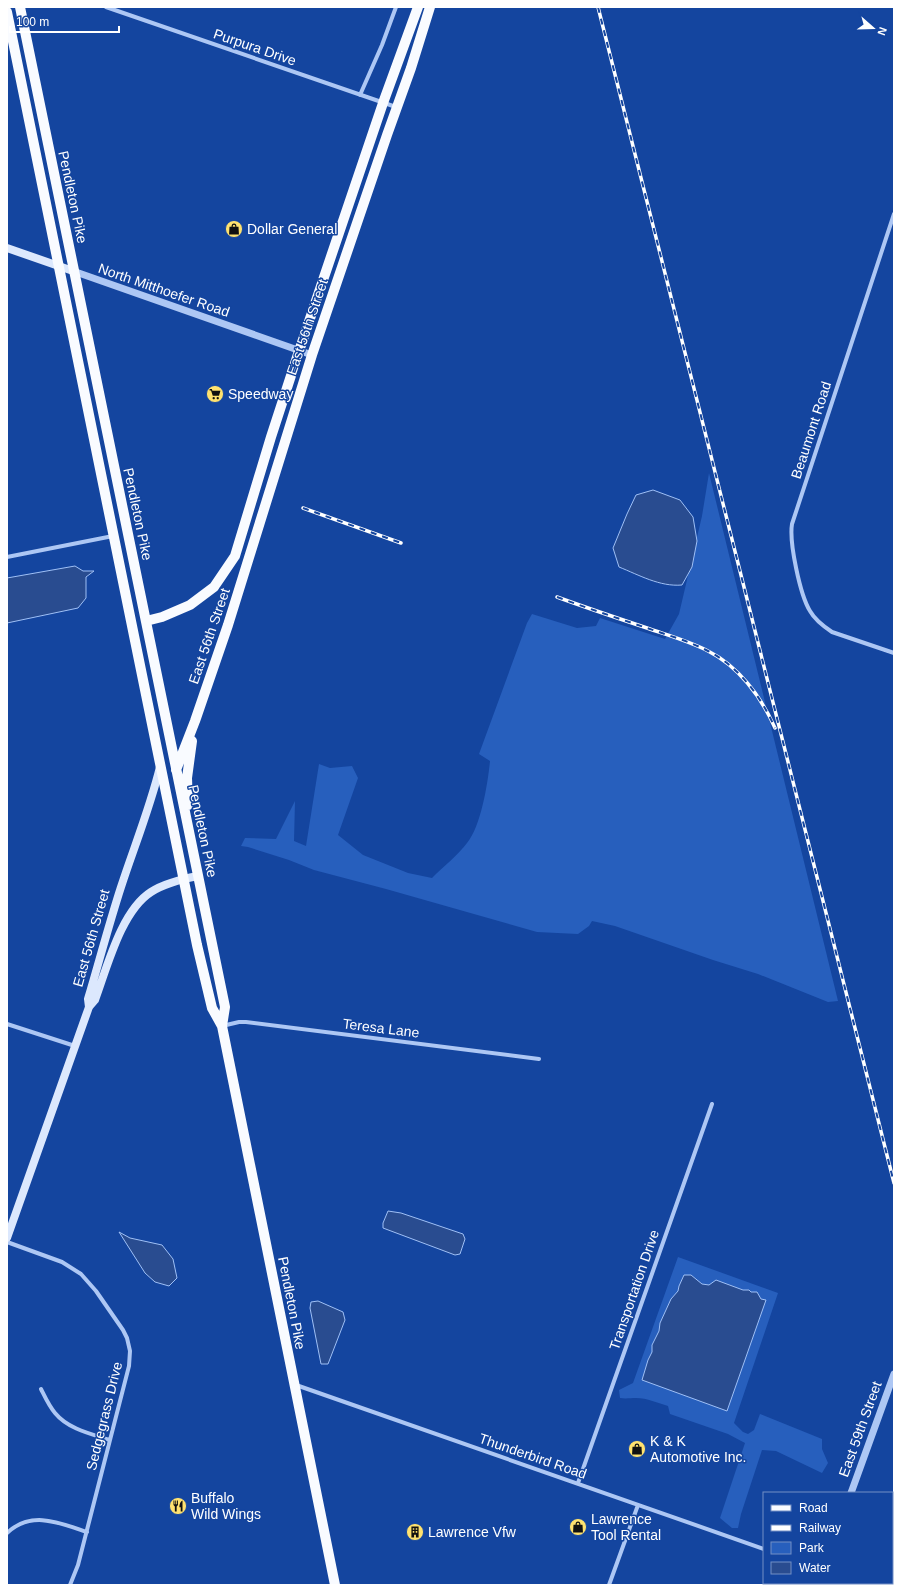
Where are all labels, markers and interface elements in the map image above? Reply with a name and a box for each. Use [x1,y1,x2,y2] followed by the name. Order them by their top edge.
[10,8,119,34] scale bar
[853,8,893,48] north arrow
[16,15,49,29] text: 100 m
[212,25,299,69] street label: Purpura Drive
[875,26,889,37] text: N
[55,149,91,245] street label: Pendleton Pike
[224,219,244,239] shop icon: Dollar General
[247,221,337,237] place label: Dollar General
[96,260,232,320] street label: North Mitthoefer Road
[283,277,331,377] street label: East 56th Street
[788,379,834,481] street label: Beaumont Road
[205,384,225,404] supermarket icon: Speedway
[228,386,293,402] place label: Speedway
[120,466,156,562] street label: Pendleton Pike
[185,586,233,686] street label: East 56th Street
[185,783,221,879] street label: Pendleton Pike
[69,887,113,988] street label: East 56th Street
[342,1015,420,1041] street label: Teresa Lane
[606,1227,662,1352] street label: Transportation Drive
[275,1255,309,1351] street label: Pendleton Pike
[83,1360,125,1472] street label: Sedgegrass Drive
[835,1379,885,1479] street label: East 59th Street
[477,1430,589,1482] street label: Thunderbird Road
[650,1433,747,1465] place label: K & K Automotive Inc.
[627,1439,647,1459] shop icon: K & K Automotive Inc.
[191,1490,261,1522] place label: Buffalo Wild Wings
[763,1492,893,1584] legend
[168,1496,188,1516] restaurant icon: Buffalo Wild Wings
[799,1501,828,1515] text: Road
[591,1511,661,1543] place label: Lawrence Tool Rental
[568,1517,588,1537] shop icon: Lawrence Tool Rental
[799,1521,841,1535] text: Railway
[405,1522,425,1542] building icon: Lawrence Vfw
[428,1524,517,1540] place label: Lawrence Vfw
[799,1541,825,1555] text: Park
[799,1561,831,1575] text: Water

